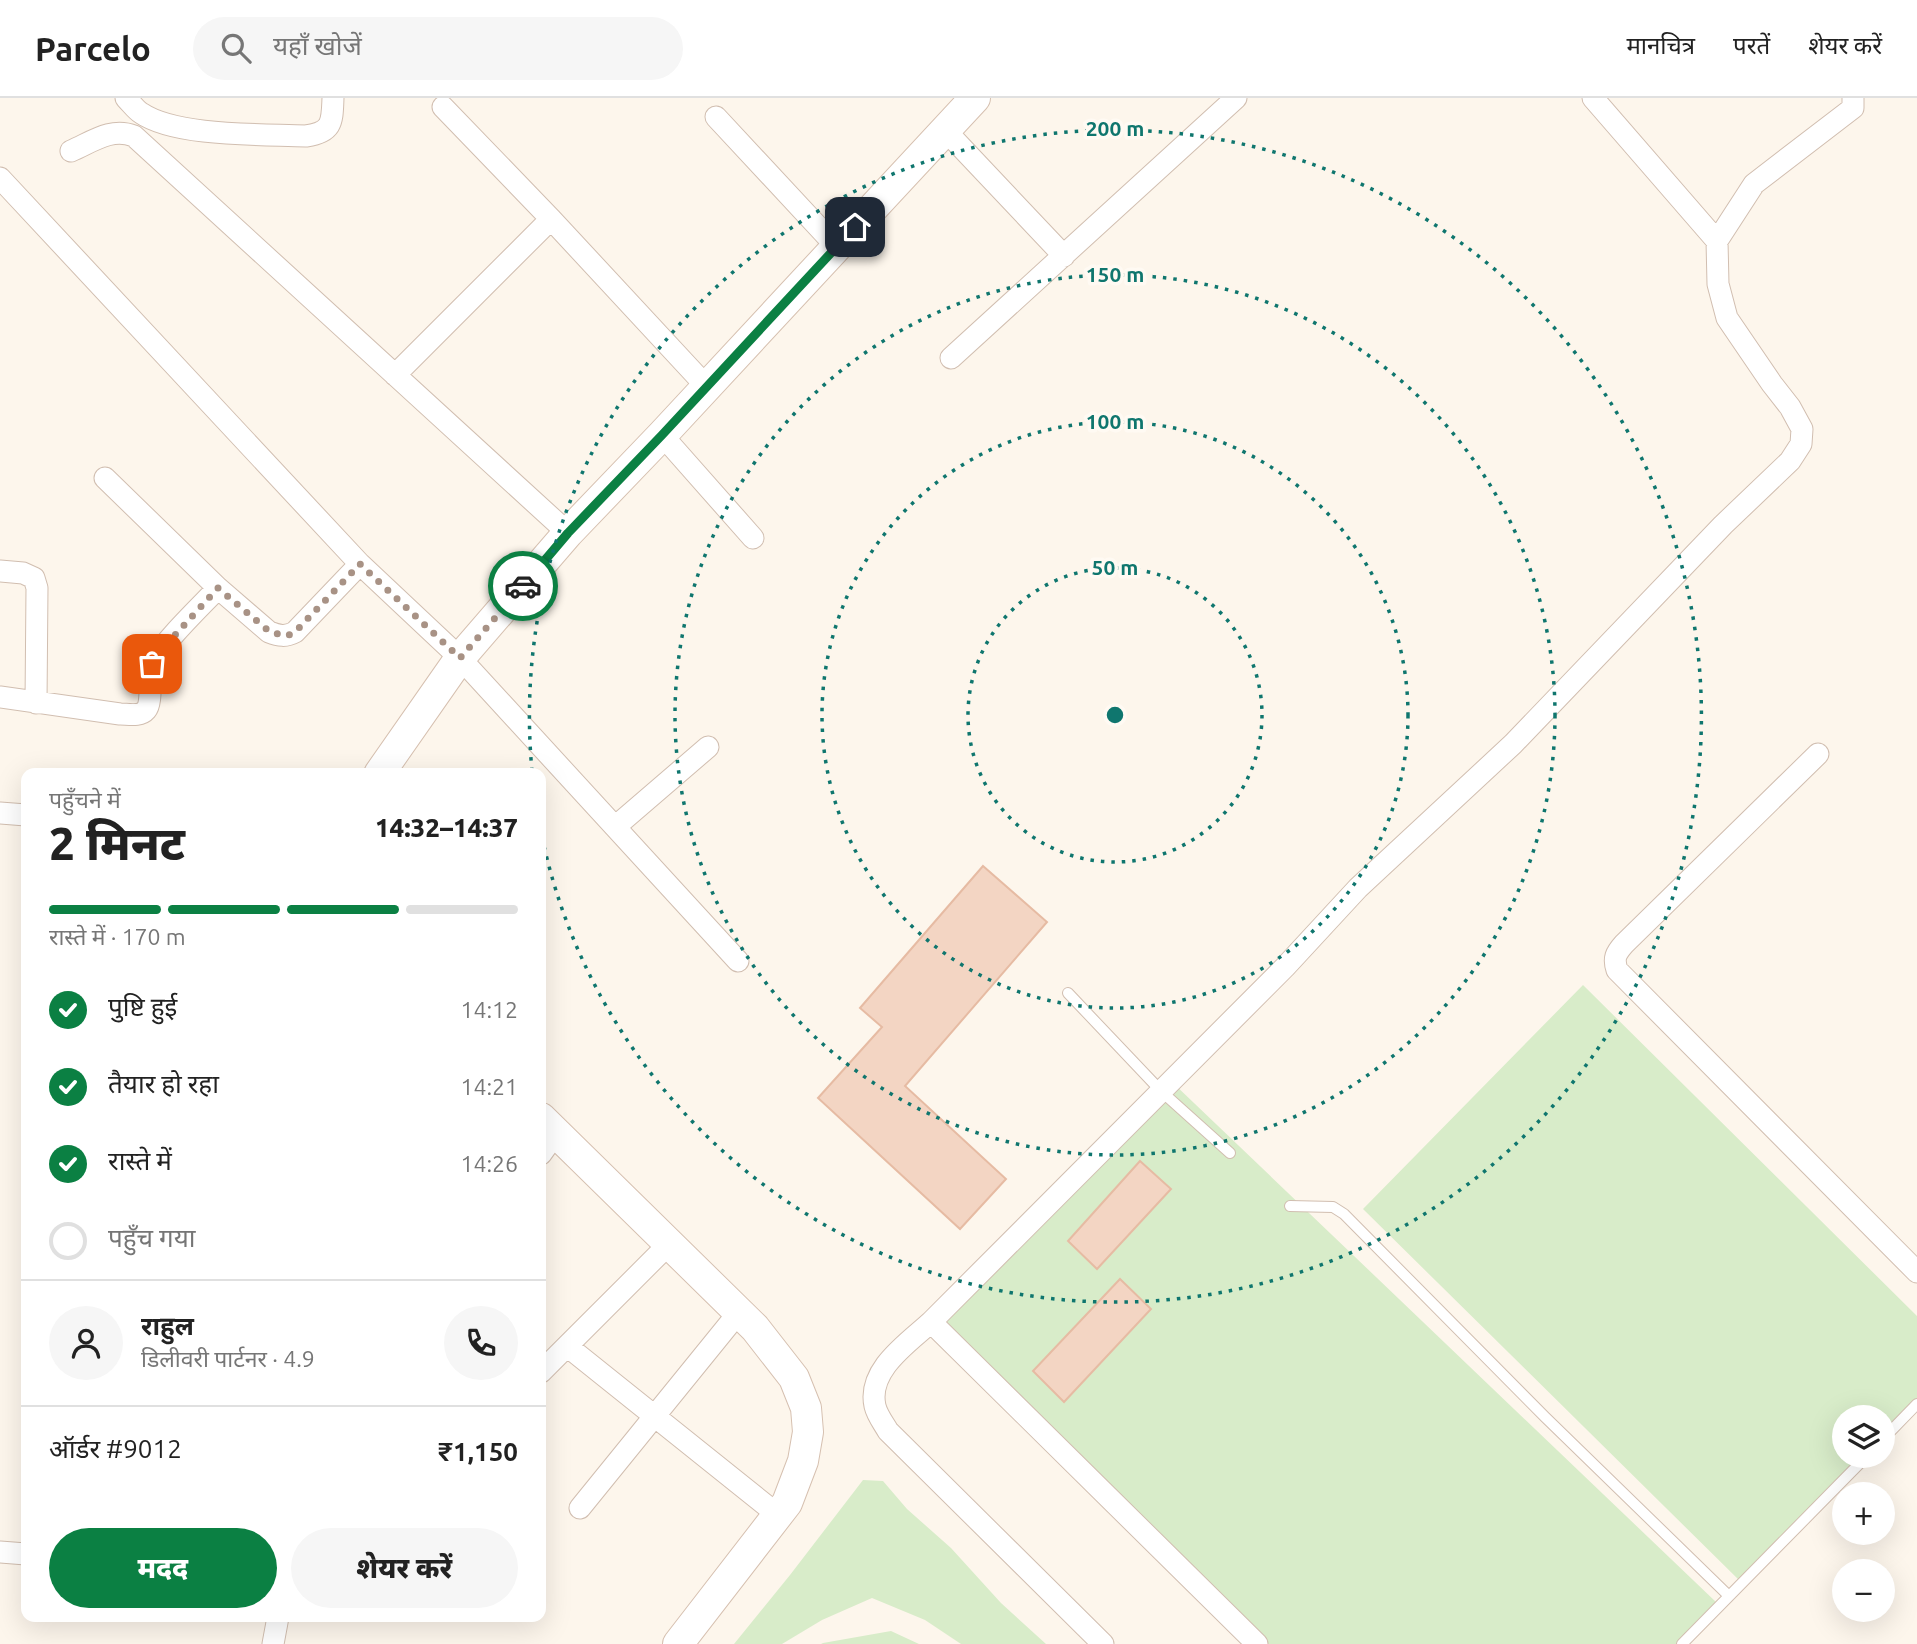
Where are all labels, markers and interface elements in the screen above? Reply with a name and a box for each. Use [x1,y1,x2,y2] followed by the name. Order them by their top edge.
[193,17,683,80] search box
[217,29,255,67] icon: search
[35,30,151,67] text: Parcelo
[273,31,362,60] text: यहाँ खोजें
[1626,32,1695,59] text: मानचित्र
[1733,32,1770,59] text: परतें
[1808,32,1882,59] text: शेयर करें
[1086,116,1144,140] text: 200 m
[825,197,885,257] pin
[836,208,874,246] icon: home
[1086,262,1144,286] text: 150 m
[1086,409,1144,433] text: 100 m
[488,551,558,621] courier
[1092,555,1138,579] text: 50 m
[504,567,542,605] icon: car
[122,634,182,694] pin
[133,645,171,683] icon: bag
[1103,703,1127,727] centre of rings
[49,787,121,812] text: पहुँचने में
[375,813,518,842] text: 14:32–14:37
[49,817,185,869] text: 2 मिनट
[49,924,186,949] text: रास्ते में · 170 m
[49,991,87,1029] icon: check
[108,992,177,1021] text: पुष्टि हुई
[460,997,518,1022] text: 14:12
[49,1068,87,1106] icon: check
[108,1069,219,1098] text: तैयार हो रहा
[460,1074,518,1099] text: 14:21
[49,1145,87,1183] icon: check
[108,1146,172,1175] text: रास्ते में
[460,1151,518,1176] text: 14:26
[108,1223,196,1252] text: पहुँच गया
[49,1306,123,1380] button: person
[444,1306,518,1380] button: phone
[141,1311,194,1340] text: राहुल
[141,1346,315,1371] text: डिलीवरी पार्टनर · 4.9
[1832,1405,1895,1622] map controls
[1832,1405,1895,1468] button: layers
[49,1434,182,1463] text: ऑर्डर #9012
[438,1437,518,1466] text: ₹1,150
[1832,1482,1895,1545] button: +
[49,1528,277,1608] button: मदद
[291,1528,518,1608] button: शेयर करें
[1832,1559,1895,1622] button: −

